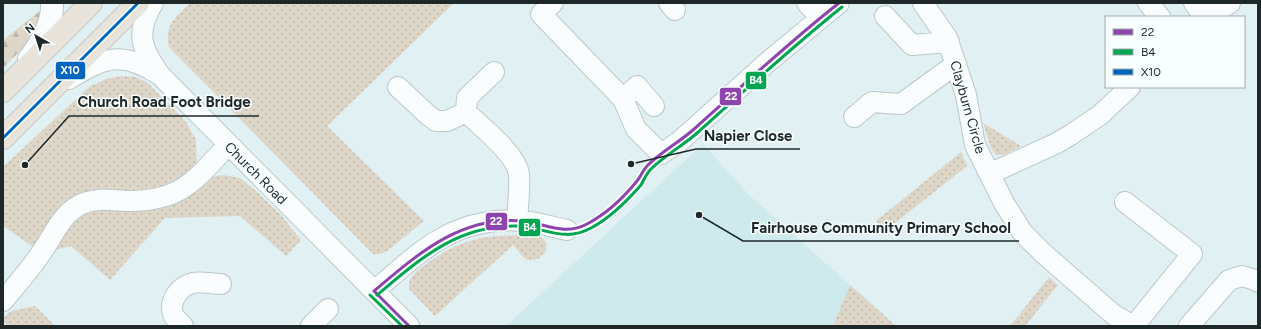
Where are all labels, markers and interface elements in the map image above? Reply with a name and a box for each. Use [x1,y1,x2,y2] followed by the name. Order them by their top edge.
[16,16,56,56] north arrow
[1105,16,1245,88] legend
[23,21,37,36] text: N
[1141,25,1154,39] text: 22
[1141,45,1156,59] text: B4
[946,59,989,156] street label: Clayburn Circle
[55,61,86,80] line badge: X10
[60,64,80,77] text: X10
[1141,65,1161,79] text: X10
[745,71,767,90] line badge: B4
[749,74,763,87] text: B4
[719,87,742,106] line badge: 22
[69,89,259,116] callout: Church Road Foot Bridge
[725,90,737,103] text: 22
[77,93,251,111] text: Church Road Foot Bridge
[696,122,800,149] callout: Napier Close
[704,127,793,145] text: Napier Close
[221,139,290,208] street label: Church Road
[485,212,508,231] line badge: 22
[743,214,1019,241] callout: Fairhouse Community Primary School
[490,215,502,228] text: 22
[518,218,541,237] line badge: B4
[751,219,1011,237] text: Fairhouse Community Primary School
[523,221,537,234] text: B4

